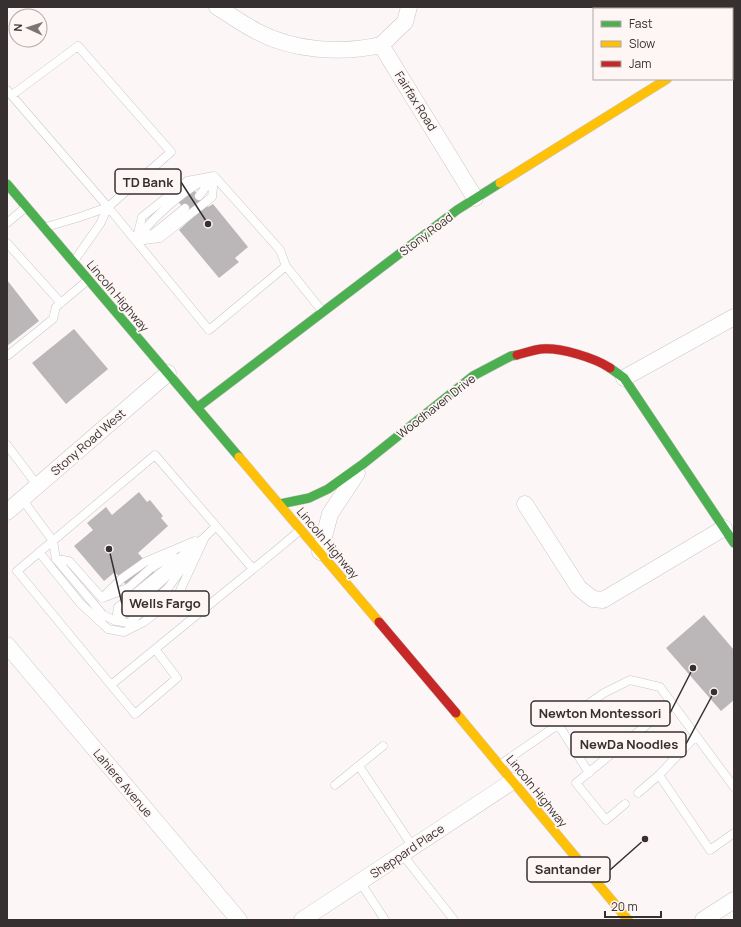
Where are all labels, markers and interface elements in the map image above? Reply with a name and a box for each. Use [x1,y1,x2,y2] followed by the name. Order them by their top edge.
[8,8,48,48] north arrow
[593,8,733,80] legend
[629,15,653,32] text: Fast
[10,23,25,32] text: N
[629,35,655,52] text: Slow
[629,55,651,72] text: Jam
[391,68,441,134] street label: Fairfax Road
[115,169,181,194] callout: TD Bank
[123,173,174,191] text: TD Bank
[396,208,456,260] street label: Stony Road
[83,257,153,336] street label: Lincoln Highway
[393,370,479,442] street label: Woodhaven Drive
[47,405,129,479] street label: Stony Road West
[293,504,363,583] street label: Lincoln Highway
[122,591,209,616] callout: Wells Fargo
[129,594,201,612] text: Wells Fargo
[531,701,670,726] callout: Newton Montessori
[539,704,661,722] text: Newton Montessori
[571,732,686,757] callout: NewDa Noodles
[580,735,678,753] text: NewDa Noodles
[89,745,157,821] street label: Lahiere Avenue
[502,751,572,831] street label: Lincoln Highway
[367,820,447,882] street label: Sheppard Place
[527,857,610,882] callout: Santander
[535,860,601,878] text: Santander
[605,893,661,919] scale bar
[611,898,638,915] text: 20 m

